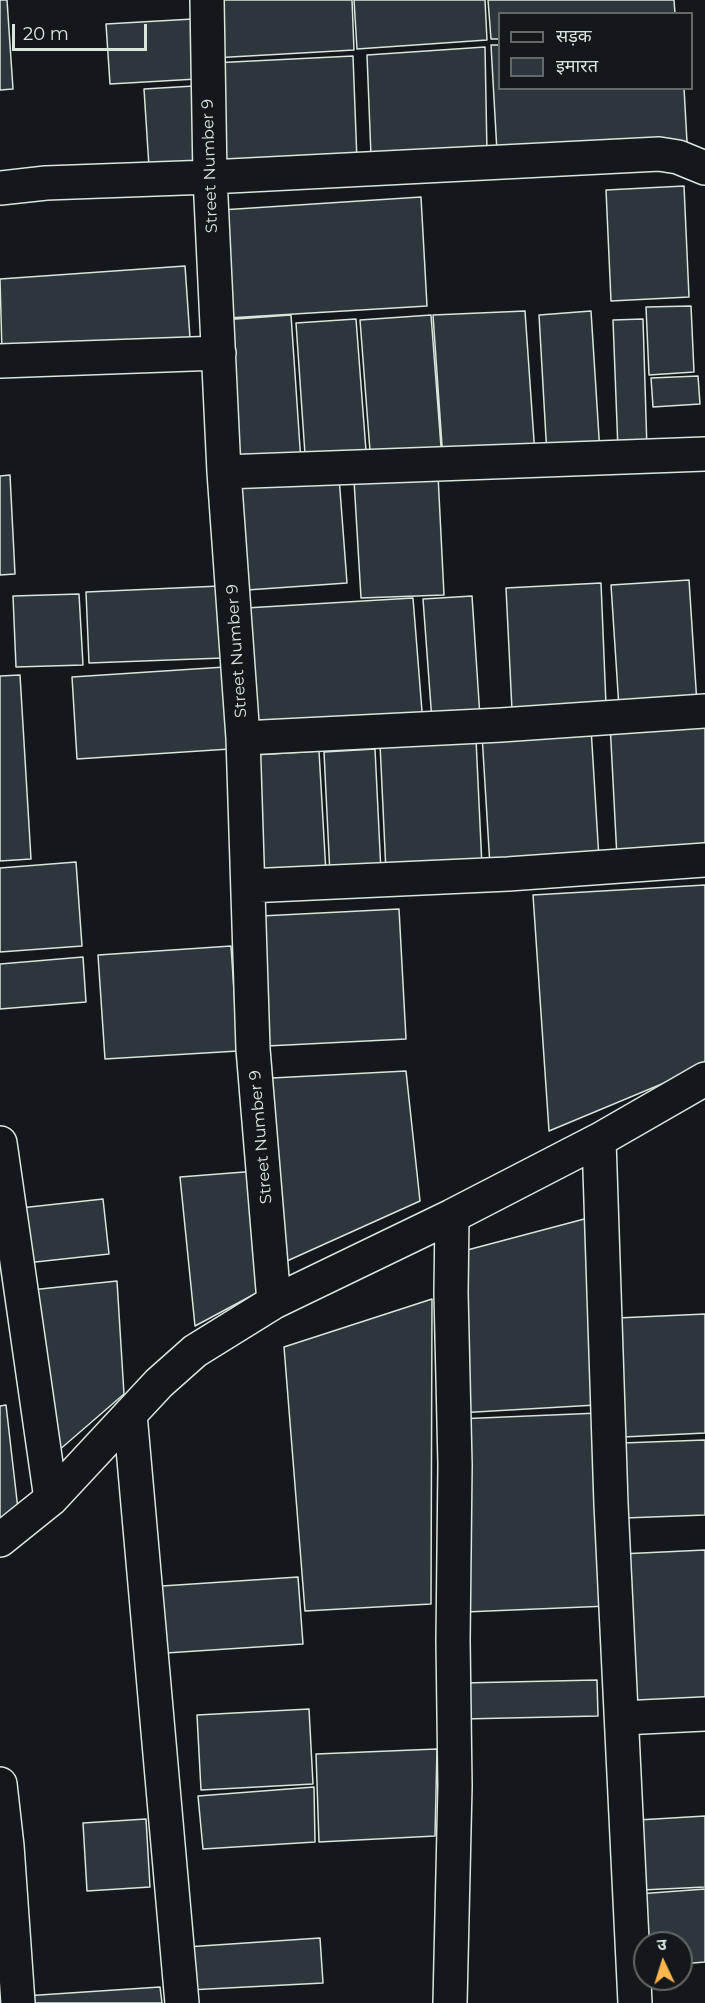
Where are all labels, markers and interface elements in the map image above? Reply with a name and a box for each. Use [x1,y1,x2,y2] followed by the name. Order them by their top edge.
[15,12,150,50] scale bar
[498,12,693,90] legend
[23,23,69,45] text: 20 m
[556,25,592,47] text: सड़क
[556,55,598,77] text: इमारत
[198,99,222,233] street label: Street Number 9
[223,583,251,719] street label: Street Number 9
[246,1069,276,1205] street label: Street Number 9
[633,1931,693,1991] north arrow
[657,1935,667,1954] text: उ

